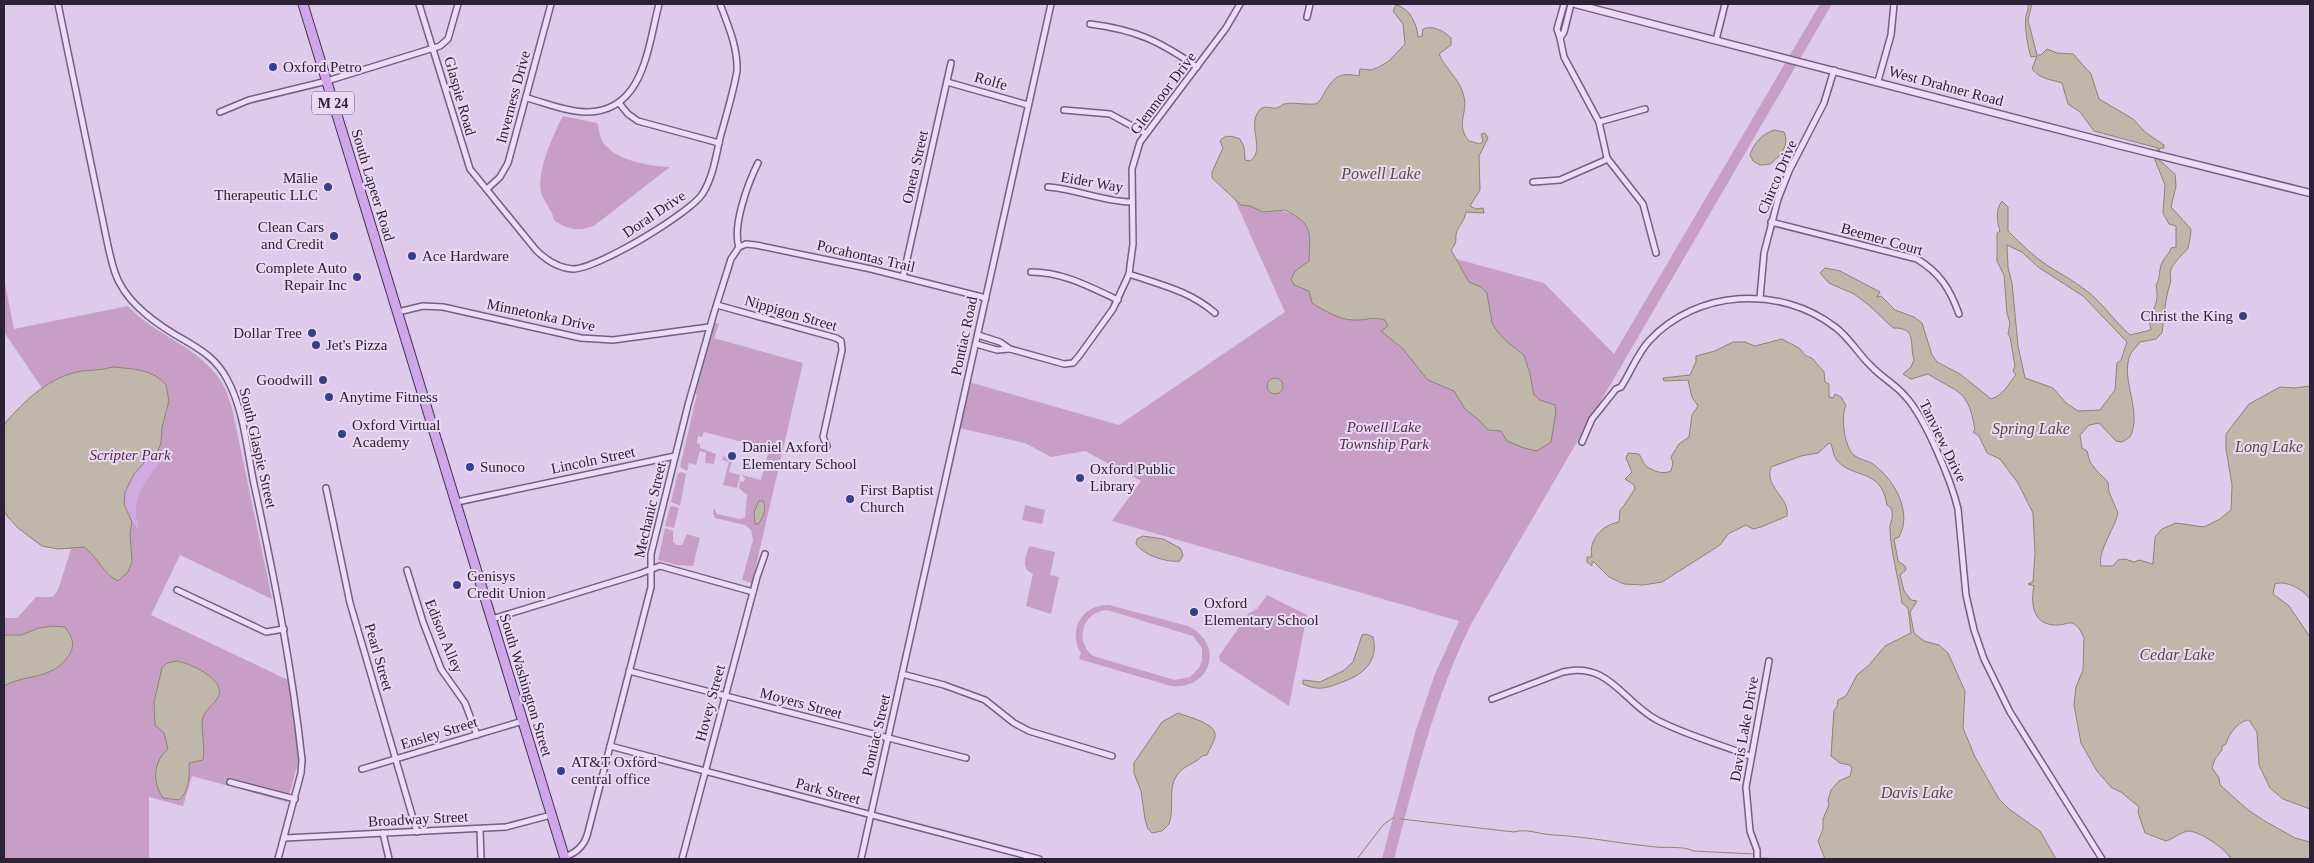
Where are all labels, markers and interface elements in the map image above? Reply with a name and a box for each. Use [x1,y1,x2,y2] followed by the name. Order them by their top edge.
[1127,48,1199,137] street label: Glenmoor Drive
[493,49,533,145] street label: Inverness Drive
[441,55,479,138] street label: Glaspie Road
[283,59,362,75] place label: Oxford Petro
[267,61,279,73] marker: Oxford Petro
[1887,63,2006,109] street label: West Drahner Road
[973,69,1010,93] street label: Rolfe
[312,92,354,115] road number: M 24
[348,127,398,243] street label: South Lapeer Road
[899,128,931,205] street label: Oneta Street
[1754,137,1800,216] street label: Chirco Drive
[1340,165,1421,182] water label: Powell Lake
[1060,169,1125,195] street label: Eider Way
[214,170,318,203] place label: Mālie Therapeutic LLC
[322,181,334,193] marker: Mālie Therapeutic LLC
[620,187,689,241] street label: Doral Drive
[258,219,325,252] place label: Clean Cars and Credit
[1839,220,1926,259] street label: Beemer Court
[328,230,340,242] marker: Clean Cars and Credit
[815,237,917,275] street label: Pocahontas Trail
[422,248,509,264] place label: Ace Hardware
[406,250,418,262] marker: Ace Hardware
[256,260,347,293] place label: Complete Auto Repair Inc
[351,271,363,283] marker: Complete Auto Repair Inc
[743,292,840,334] street label: Nippigon Street
[948,295,980,377] street label: Pontiac Road
[485,296,597,334] street label: Minnetonka Drive
[2141,308,2233,324] place label: Christ the King
[2237,310,2249,322] marker: Christ the King
[233,325,302,341] place label: Dollar Tree
[306,327,318,339] marker: Dollar Tree
[326,337,388,353] place label: Jet's Pizza
[310,339,322,351] marker: Jet's Pizza
[256,372,313,388] place label: Goodwill
[317,374,329,386] marker: Goodwill
[236,386,280,511] street label: South Glaspie Street
[339,389,438,405] place label: Anytime Fitness
[323,391,335,403] marker: Anytime Fitness
[1916,397,1970,485] street label: Tanview Drive
[352,417,440,450] place label: Oxford Virtual Academy
[1339,419,1429,452] park label: Powell Lake Township Park
[1992,420,2070,438] water label: Spring Lake
[336,428,348,440] marker: Oxford Virtual Academy
[2234,438,2303,456] water label: Long Lake
[742,439,857,472] place label: Daniel Axford Elementary School
[550,443,637,477] street label: Lincoln Street
[89,447,171,463] park label: Scripter Park
[726,450,738,462] marker: Daniel Axford Elementary School
[480,459,525,475] place label: Sunoco
[631,460,669,559] street label: Mechanic Street
[464,461,476,473] marker: Sunoco
[1090,461,1176,494] place label: Oxford Public Library
[1074,472,1086,484] marker: Oxford Public Library
[860,482,935,515] place label: First Baptist Church
[844,493,856,505] marker: First Baptist Church
[467,568,546,601] place label: Genisys Credit Union
[451,579,463,591] marker: Genisys Credit Union
[1204,595,1319,628] place label: Oxford Elementary School
[422,597,466,676] street label: Edison Alley
[1188,606,1200,618] marker: Oxford Elementary School
[497,612,556,759] street label: South Washington Street
[362,621,397,693] street label: Pearl Street
[2139,646,2215,663] water label: Cedar Lake
[692,662,728,743] street label: Hovey Street
[1727,675,1761,783] street label: Davis Lake Drive
[758,684,845,722] street label: Moyers Street
[859,692,893,778] street label: Pontiac Street
[399,713,480,752] street label: Ensley Street
[571,754,657,787] place label: AT&T Oxford central office
[555,765,567,777] marker: AT&T Oxford central office
[794,775,863,808] street label: Park Street
[1880,784,1953,801] water label: Davis Lake
[367,808,469,830] street label: Broadway Street

